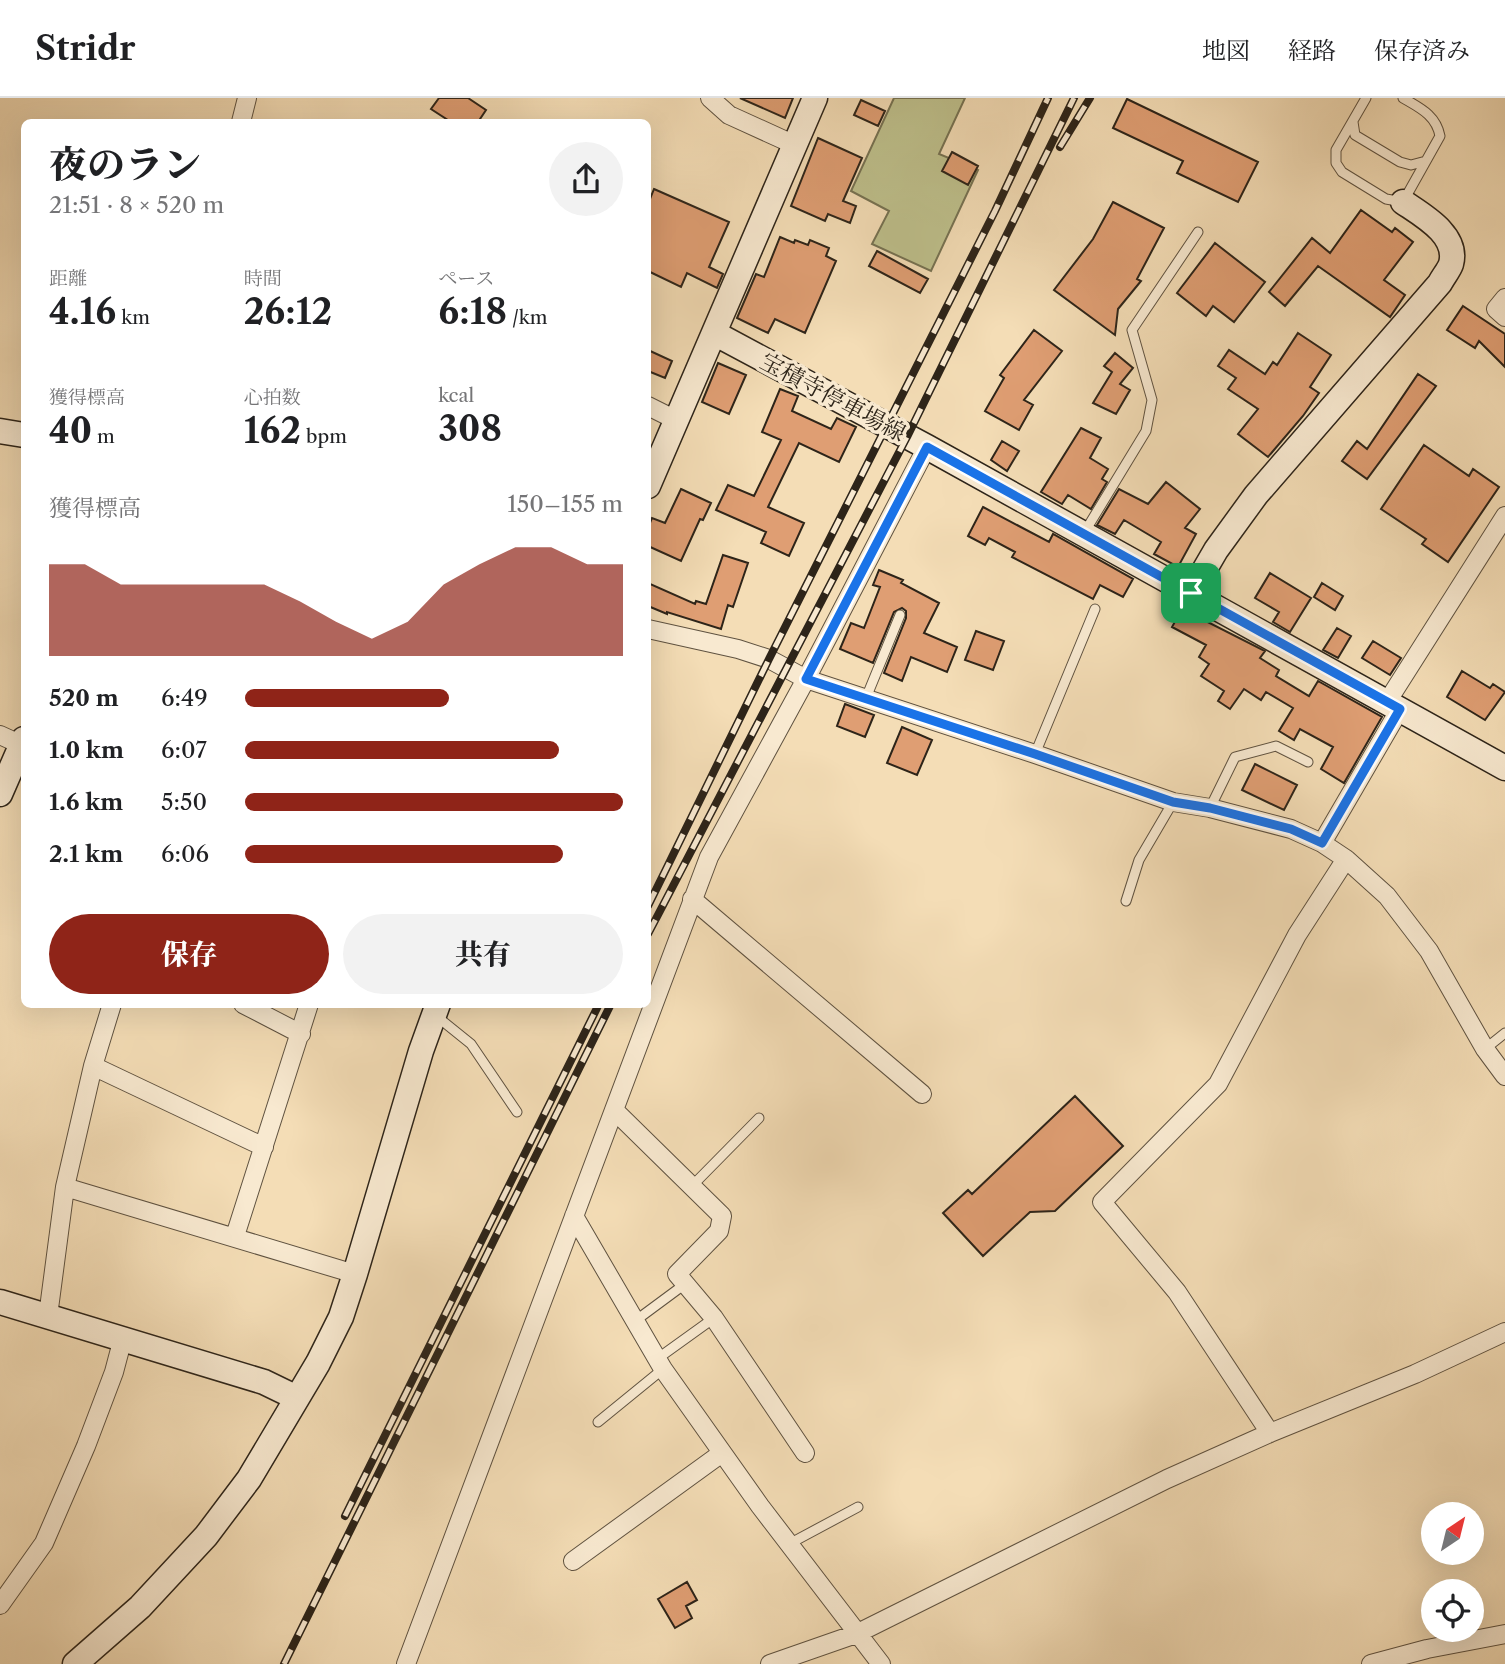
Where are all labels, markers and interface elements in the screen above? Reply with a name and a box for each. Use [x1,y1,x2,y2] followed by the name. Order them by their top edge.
[35,28,135,69] text: Stridr
[1202,36,1250,65] text: 地図
[1288,36,1336,65] text: 経路
[1374,36,1470,65] text: 保存済み
[49,141,201,188] text: 夜のラン
[549,142,623,216] button: share
[49,191,224,219] text: 21:51 · 8 × 520 m
[49,267,87,290] text: 距離
[244,267,282,290] text: 時間
[438,267,494,290] text: ペース
[49,290,116,333] text: 4.16
[244,290,332,333] text: 26:12
[438,290,507,333] text: 6:18
[116,306,150,329] text: km
[507,306,548,329] text: /km
[755,347,911,447] street label: 宝積寺停車場線
[438,384,474,407] text: kcal
[49,386,125,409] text: 獲得標高
[244,386,301,409] text: 心拍数
[438,407,502,450] text: 308
[49,409,92,452] text: 40
[244,409,301,452] text: 162
[92,425,115,448] text: m
[301,425,347,448] text: bpm
[507,490,623,518] text: 150–155 m
[49,494,141,522] text: 獲得標高
[1161,563,1221,623] pin
[1172,574,1210,612] icon: arrive
[49,684,119,712] text: 520 m
[161,684,208,712] text: 6:49
[49,736,124,764] text: 1.0 km
[161,736,207,764] text: 6:07
[49,788,123,816] text: 1.6 km
[161,788,207,816] text: 5:50
[49,840,123,868] text: 2.1 km
[161,840,209,868] text: 6:06
[49,914,329,994] button: 保存
[343,914,623,994] button: 共有
[1421,1502,1484,1564] north arrow
[1421,1502,1484,1642] map controls
[1421,1579,1484,1642] button: locate

